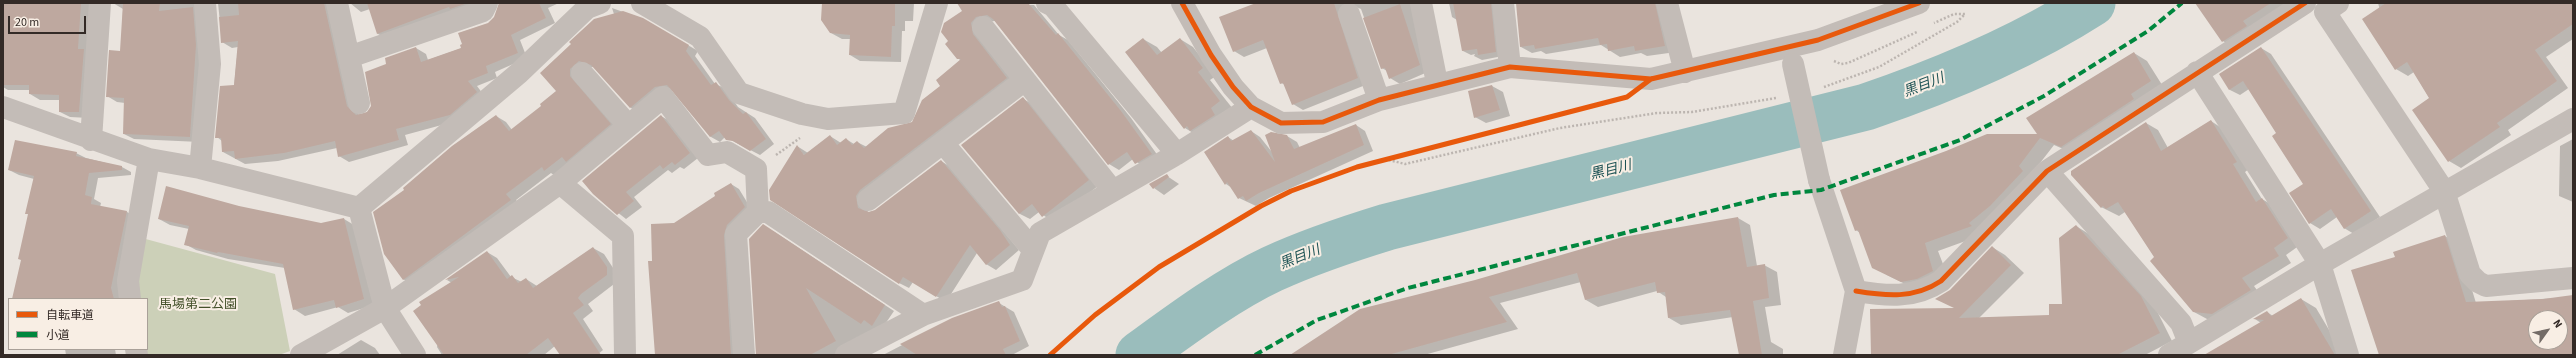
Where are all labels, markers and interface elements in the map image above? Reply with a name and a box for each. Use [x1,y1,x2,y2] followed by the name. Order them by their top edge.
[10,8,88,34] scale bar
[15,14,39,31] text: 20 m
[1901,71,1947,101] water label: 黒目川
[1589,158,1633,184] water label: 黒目川
[1277,242,1323,274] water label: 黒目川
[159,297,237,313] park label: 馬場第二公園
[8,298,148,350] legend
[46,307,94,324] text: 自転車道
[2528,310,2568,350] north arrow
[2549,317,2566,331] text: N
[46,327,70,344] text: 小道

